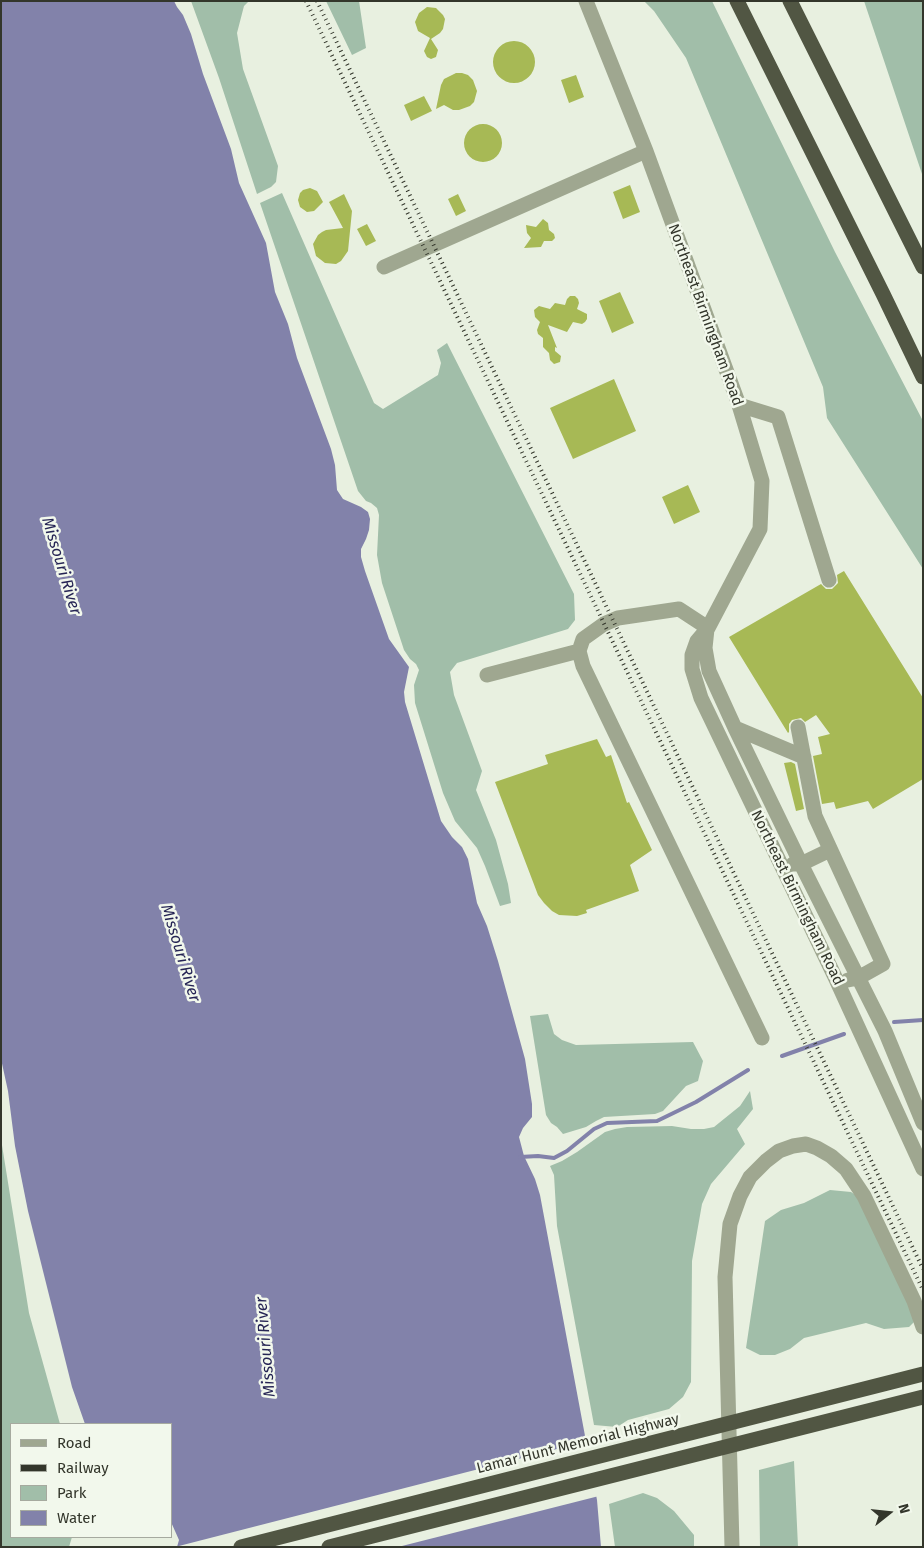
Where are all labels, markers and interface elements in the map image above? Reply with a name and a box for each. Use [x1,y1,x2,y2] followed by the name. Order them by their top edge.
[664,221,746,409] street label: Northeast Birmingham Road
[37,515,85,617] water label: Missouri River
[747,807,847,989] street label: Northeast Birmingham Road
[156,902,204,1004] water label: Missouri River
[252,1296,280,1398] water label: Missouri River
[475,1410,681,1478] street label: Lamar Hunt Memorial Highway
[10,1423,172,1538] legend
[57,1434,92,1452] text: Road
[57,1459,109,1477] text: Railway
[57,1484,87,1502] text: Park
[864,1488,914,1538] north arrow
[894,1502,913,1516] text: N
[57,1509,96,1527] text: Water

